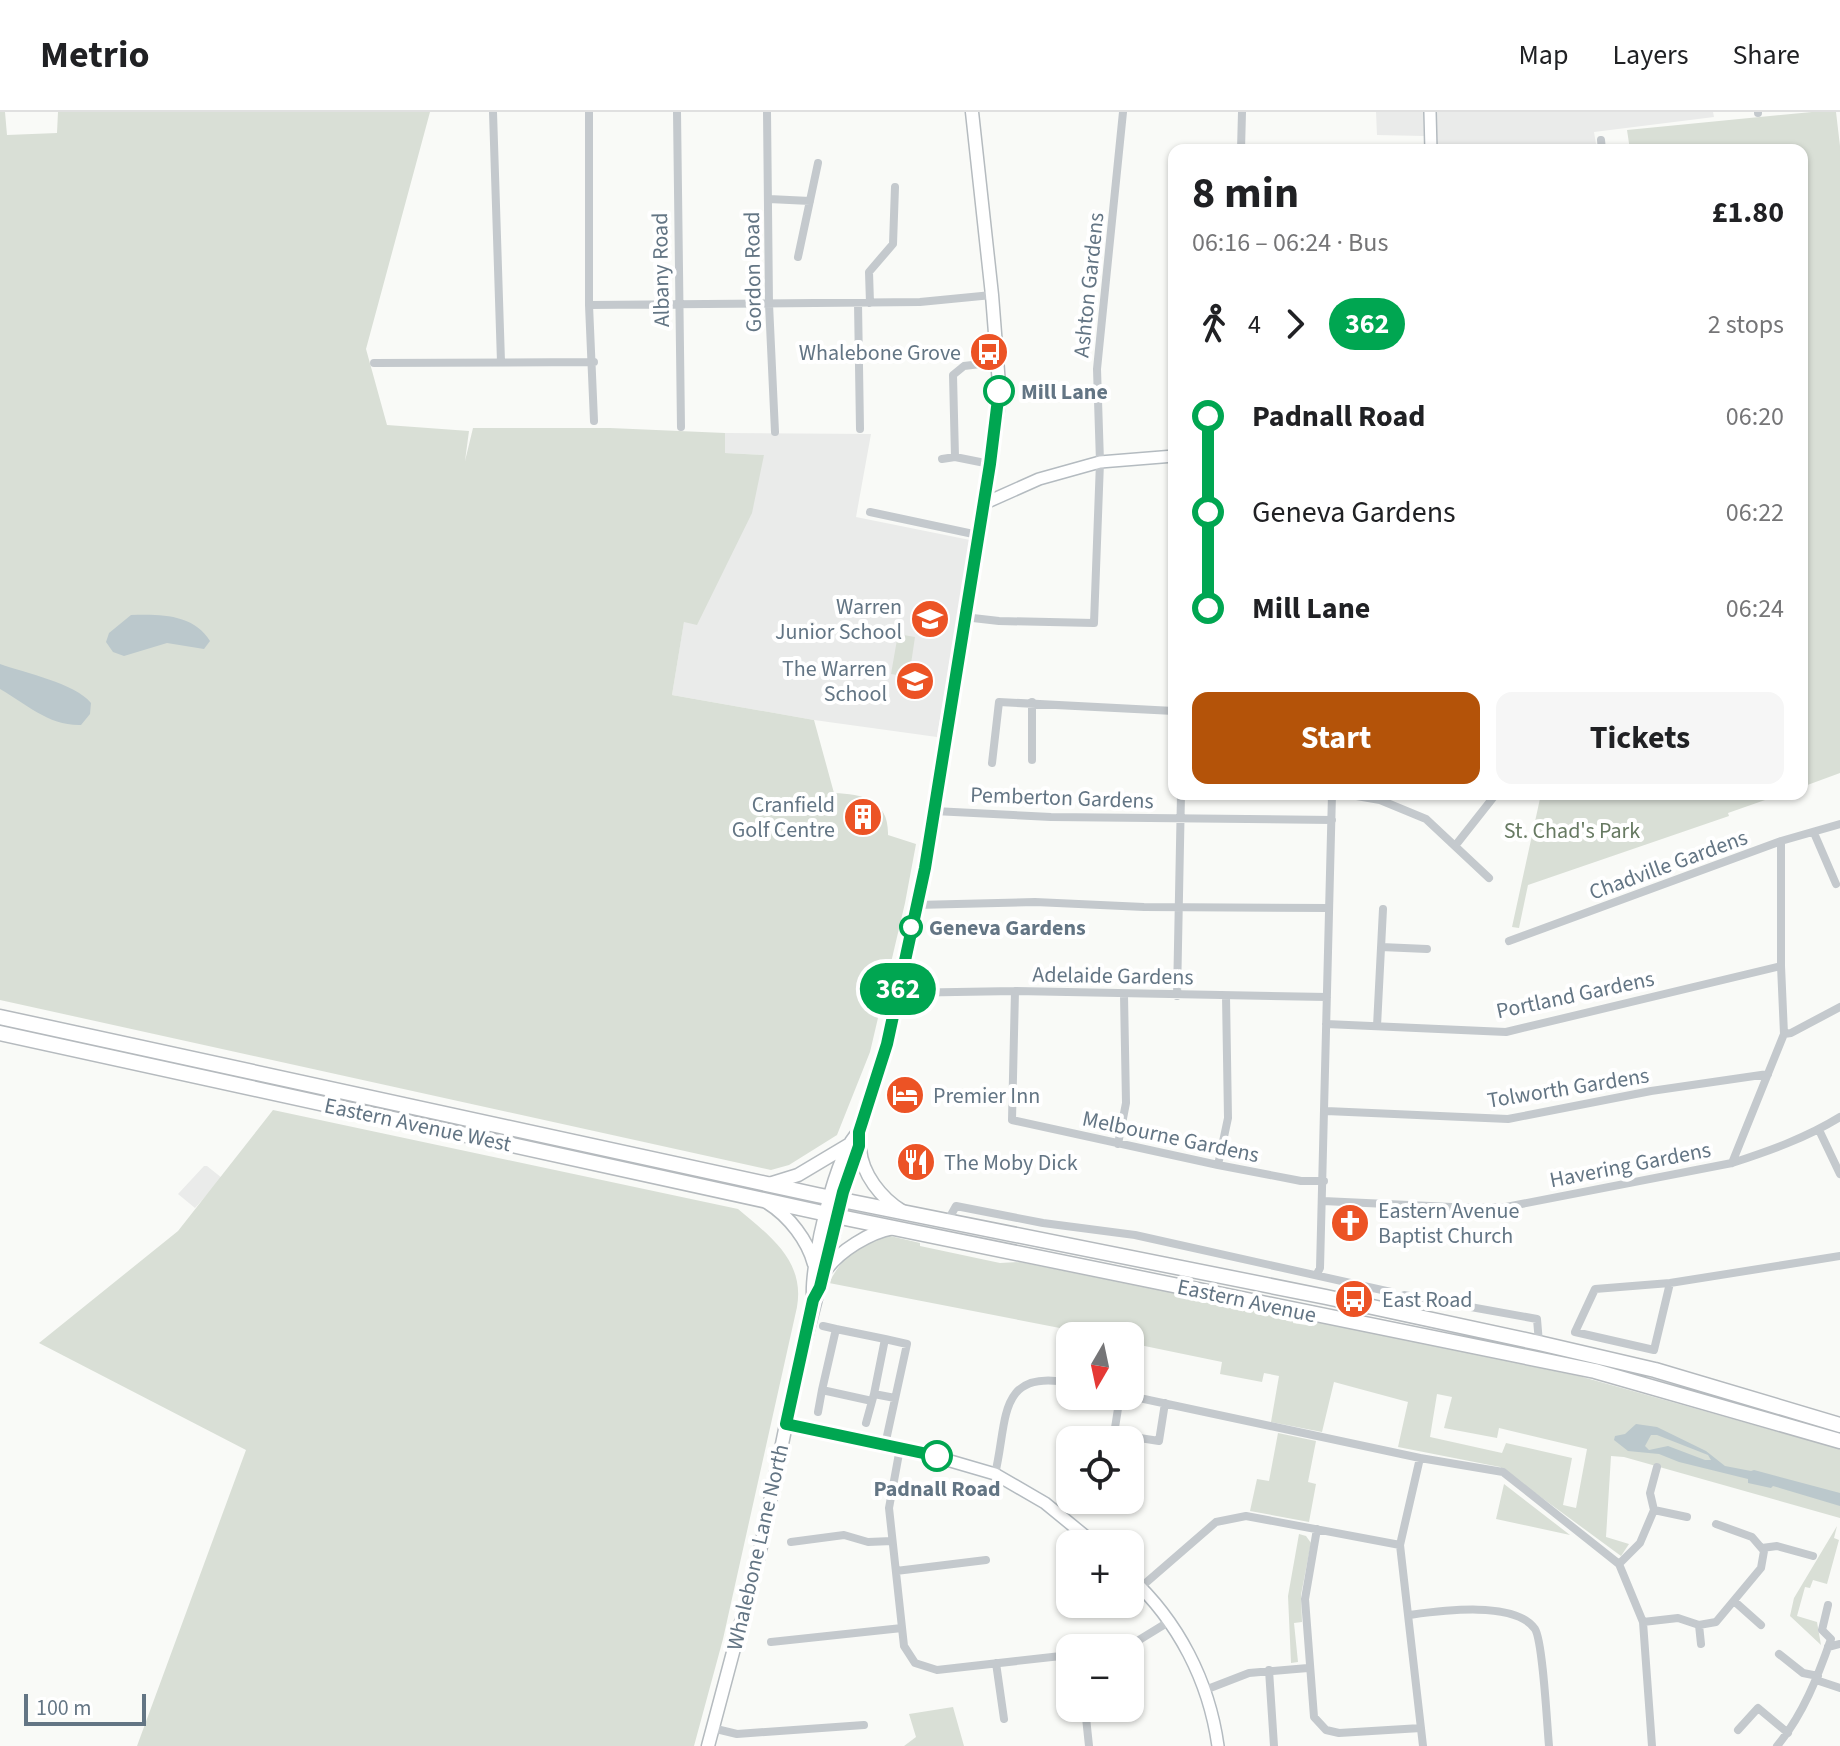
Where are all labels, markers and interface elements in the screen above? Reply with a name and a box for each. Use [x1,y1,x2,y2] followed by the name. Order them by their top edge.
[40,28,150,82] text: Metrio
[1518,35,1568,75] text: Map
[1612,35,1688,75] text: Layers
[1732,35,1800,75] text: Share
[1192,162,1299,225] text: 8 min
[1712,191,1784,234] text: £1.80
[736,211,770,333] street label: Gordon Road
[1065,211,1113,359] street label: Ashton Gardens
[644,212,678,327] street label: Albany Road
[1192,224,1388,261] text: 06:16 – 06:24 · Bus
[1192,302,1236,346] icon: walk
[1273,302,1317,346] icon: forward
[1345,304,1389,344] text: 362
[1248,306,1261,343] text: 4
[1708,306,1784,343] text: 2 stops
[968,331,1010,373] bus stop icon: Whalebone Grove
[799,337,961,369] place label: Whalebone Grove
[984,376,1014,406] marker: Mill Lane
[1021,376,1108,408] place label: Mill Lane
[1252,395,1425,438] text: Padnall Road
[1726,398,1784,435] text: 06:20
[1252,491,1456,534] text: Geneva Gardens
[1726,494,1784,531] text: 06:22
[1252,587,1370,630] text: Mill Lane
[1726,590,1784,627] text: 06:24
[775,591,902,648] place label: Warren Junior School
[909,598,951,640] school or university icon: Warren Junior School
[782,653,887,710] place label: The Warren School
[894,660,936,702] school or university icon: The Warren School
[1192,692,1480,784] button: Start
[1496,692,1784,784] button: Tickets
[970,779,1154,817] street label: Pemberton Gardens
[732,789,835,846] place label: Cranfield Golf Centre
[842,796,884,838] building icon: Cranfield Golf Centre
[1504,815,1640,847] park label: St. Chad's Park
[1585,821,1752,908] street label: Chadville Gardens
[929,912,1086,944] place label: Geneva Gardens
[900,916,922,938] marker: Geneva Gardens
[1032,959,1194,993] street label: Adelaide Gardens
[852,963,944,1015] line badge: 362
[1493,963,1657,1027] street label: Portland Gardens
[876,969,920,1009] text: 362
[1485,1059,1651,1117] street label: Tolworth Gardens
[884,1074,926,1116] hotel icon: Premier Inn
[933,1080,1040,1112] place label: Premier Inn
[321,1090,515,1161] street label: Eastern Avenue West
[1079,1103,1262,1171] street label: Melbourne Gardens
[1547,1134,1714,1196] street label: Havering Gardens
[895,1141,937,1183] restaurant icon: The Moby Dick
[944,1147,1078,1179] place label: The Moby Dick
[1378,1195,1519,1252] place label: Eastern Avenue Baptist Church
[1329,1202,1371,1244] church icon: Eastern Avenue Baptist Church
[1174,1271,1319,1331] street label: Eastern Avenue
[1333,1278,1375,1320] bus stop icon: East Road
[1382,1284,1473,1316] place label: East Road
[1056,1322,1144,1410] north arrow
[1056,1322,1144,1722] map controls
[1056,1426,1144,1514] button: locate
[719,1441,797,1653] street label: Whalebone Lane North
[922,1441,952,1471] marker: Padnall Road
[873,1473,1001,1505] place label: Padnall Road
[1056,1530,1144,1618] button: +
[1056,1634,1144,1722] button: −
[24,1690,146,1726] scale bar
[36,1692,91,1724] text: 100 m

